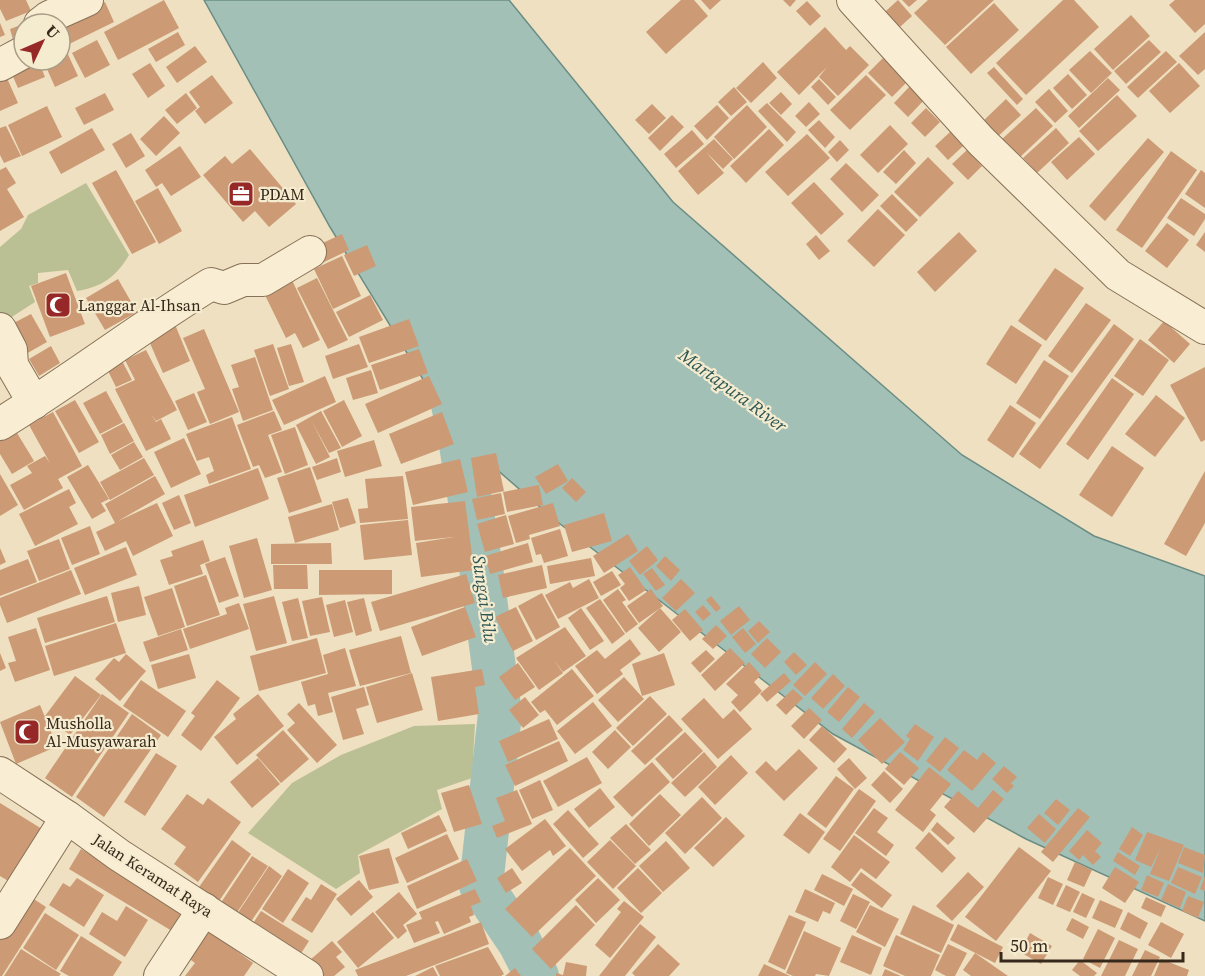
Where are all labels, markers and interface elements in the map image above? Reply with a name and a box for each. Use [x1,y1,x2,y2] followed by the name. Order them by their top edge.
[12,12,72,72] north arrow
[41,20,65,44] text: U
[226,179,256,209] office icon: PDAM
[260,183,305,205] place label: PDAM
[43,290,73,320] mosque icon: Langgar Al-Ihsan
[78,294,201,316] place label: Langgar Al-Ihsan
[673,342,793,438] water label: Martapura River
[466,554,504,645] water label: Sungai Bilu
[46,712,157,752] place label: Musholla Al-Musyawarah
[12,717,42,747] mosque icon: Musholla Al-Musyawarah
[88,827,218,923] street label: Jalan Keramat Raya
[1001,925,1182,963] scale bar
[1010,933,1048,958] text: 50 m

